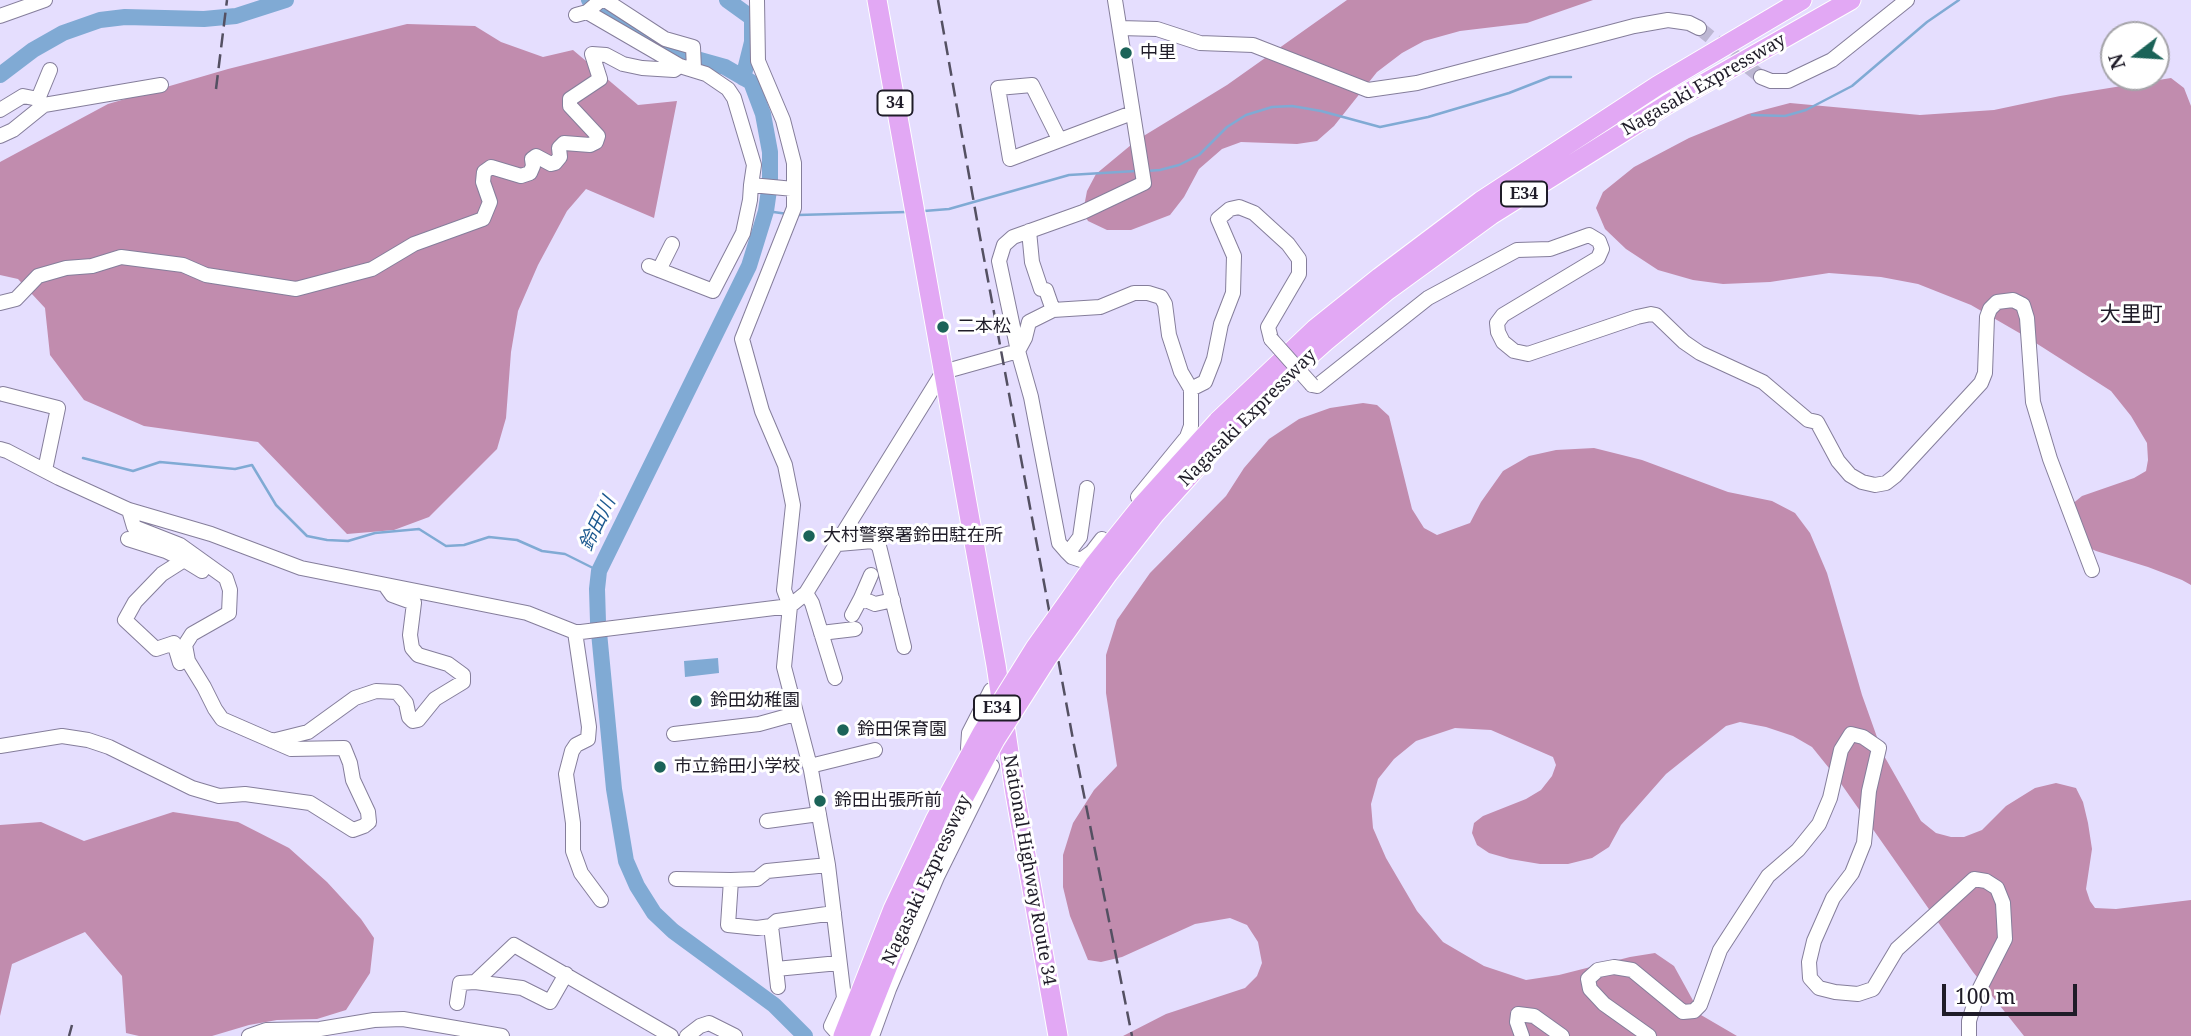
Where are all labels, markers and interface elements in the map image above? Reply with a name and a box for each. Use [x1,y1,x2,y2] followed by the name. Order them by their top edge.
[2100,21,2170,91] north arrow
[1618,29,1790,141] street label: Nagasaki Expressway
[1140,42,1176,64] place label: 中里
[1118,45,1134,61] marker: 中里
[2102,51,2131,73] text: N
[878,90,912,116] road number: 34
[1501,182,1547,206] road number: E34
[2100,302,2162,328] district label: 大里町
[957,316,1011,338] place label: 二本松
[935,319,951,335] marker: 二本松
[1175,345,1321,491] street label: Nagasaki Expressway
[575,493,621,555] water label: 鈴田川
[823,525,1003,547] place label: 大村警察署鈴田駐在所
[801,528,817,544] marker: 大村警察署鈴田駐在所
[710,690,800,712] place label: 鈴田幼稚園
[688,693,704,709] marker: 鈴田幼稚園
[974,695,1020,720] road number: E34
[857,719,947,741] place label: 鈴田保育園
[835,722,851,738] marker: 鈴田保育園
[998,753,1060,987] street label: National Highway Route 34
[674,756,800,778] place label: 市立鈴田小学校
[652,759,668,775] marker: 市立鈴田小学校
[834,790,942,812] place label: 鈴田出張所前
[878,791,976,969] street label: Nagasaki Expressway
[812,793,828,809] marker: 鈴田出張所前
[1946,970,2081,1014] scale bar
[1955,982,2016,1010] text: 100 m

